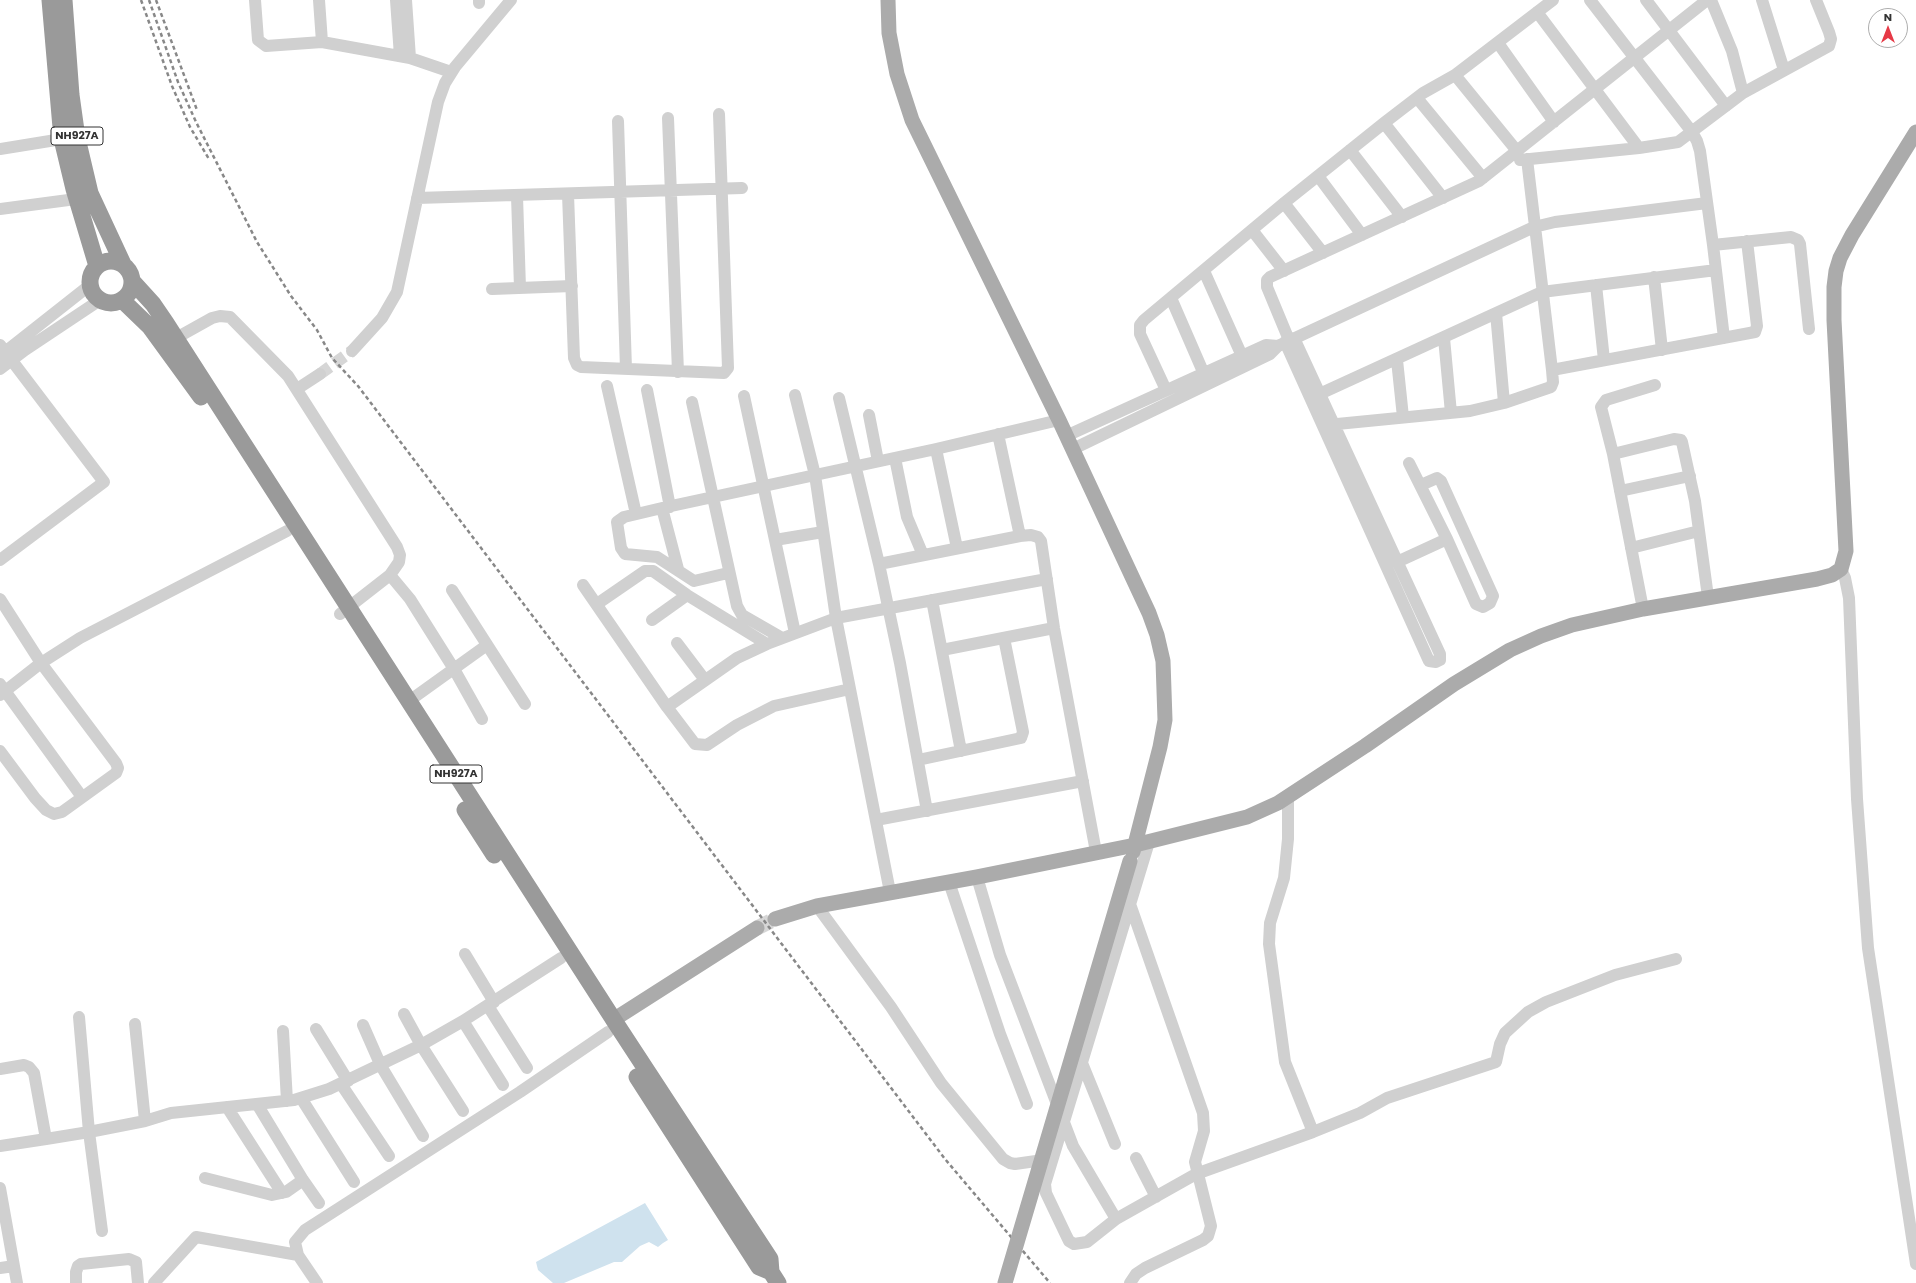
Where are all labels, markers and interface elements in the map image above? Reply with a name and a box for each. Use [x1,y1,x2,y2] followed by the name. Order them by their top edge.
[1868,8,1908,48] north arrow
[1884,9,1892,25] text: N
[51,127,103,145] road number: NH927A
[430,765,482,783] road number: NH927A

